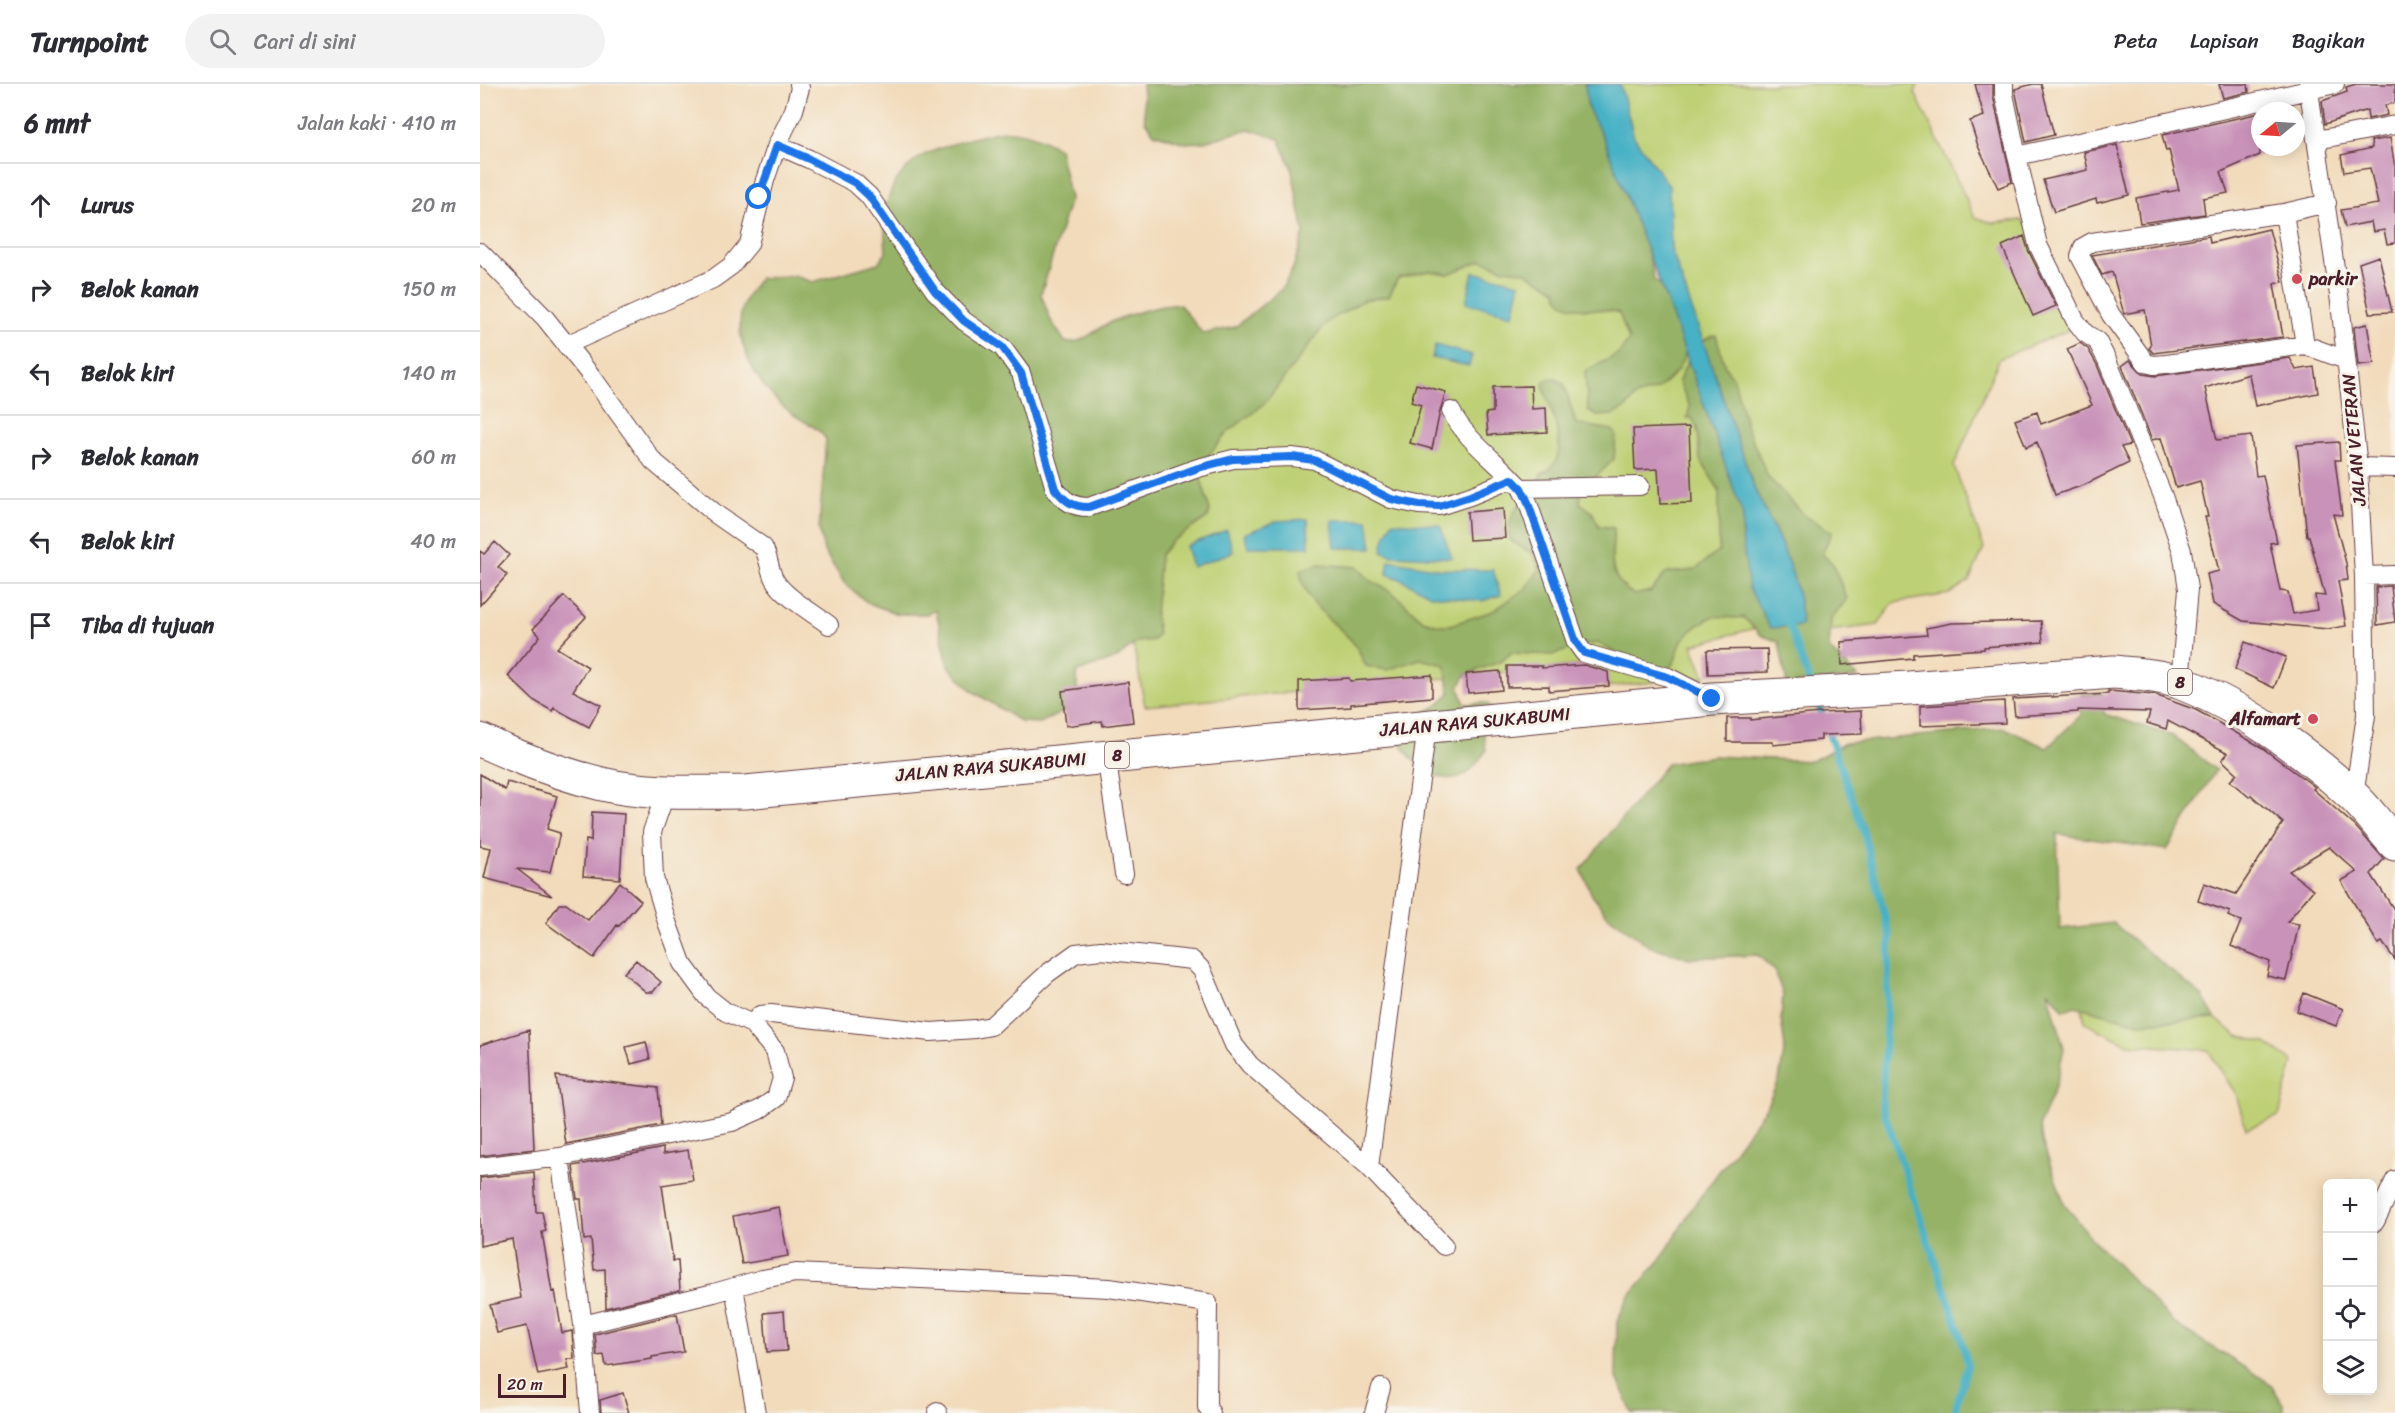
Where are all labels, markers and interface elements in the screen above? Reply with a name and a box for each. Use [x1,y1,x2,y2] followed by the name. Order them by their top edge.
[185,14,605,68] search box
[30,17,149,66] text: Turnpoint
[254,22,356,61] text: Cari di sini
[2114,22,2157,60] text: Peta
[2190,22,2259,60] text: Lapisan
[2292,22,2365,60] text: Bagikan
[206,25,239,58] icon: search
[24,100,90,146] text: 6 mnt
[2251,102,2305,156] north arrow
[298,106,456,141] text: Jalan kaki · 410 m
[745,183,771,209] route start
[81,186,134,225] text: Lurus
[411,188,456,223] text: 20 m
[24,189,57,222] icon: ahead
[2308,263,2358,295] place label: parkir
[81,270,199,309] text: Belok kanan
[402,272,456,307] text: 150 m
[2290,272,2304,286] marker: parkir
[24,273,57,306] icon: right
[81,354,174,393] text: Belok kiri
[402,356,456,391] text: 140 m
[24,357,57,390] icon: left
[2332,372,2376,509] street label: JALAN VETERAN
[81,438,199,477] text: Belok kanan
[411,440,456,475] text: 60 m
[24,441,57,474] icon: right
[81,522,174,561] text: Belok kiri
[410,524,456,559] text: 40 m
[24,525,57,558] icon: left
[81,606,214,645] text: Tiba di tujuan
[24,609,57,642] icon: arrive
[2168,669,2192,695] road number: 8
[1698,685,1724,711] route end
[1377,698,1572,746] street label: JALAN RAYA SUKABUMI
[2228,703,2301,735] place label: Alfamart
[2306,712,2320,726] marker: Alfamart
[1105,742,1129,768] road number: 8
[893,743,1088,791] street label: JALAN RAYA SUKABUMI
[2323,1179,2377,1395] map controls
[2323,1179,2377,1233] button: +
[2323,1233,2377,1287] button: −
[2323,1287,2377,1341] button: locate
[2323,1341,2377,1395] button: layers
[507,1370,543,1399] text: 20 m
[498,1371,566,1398] scale bar

